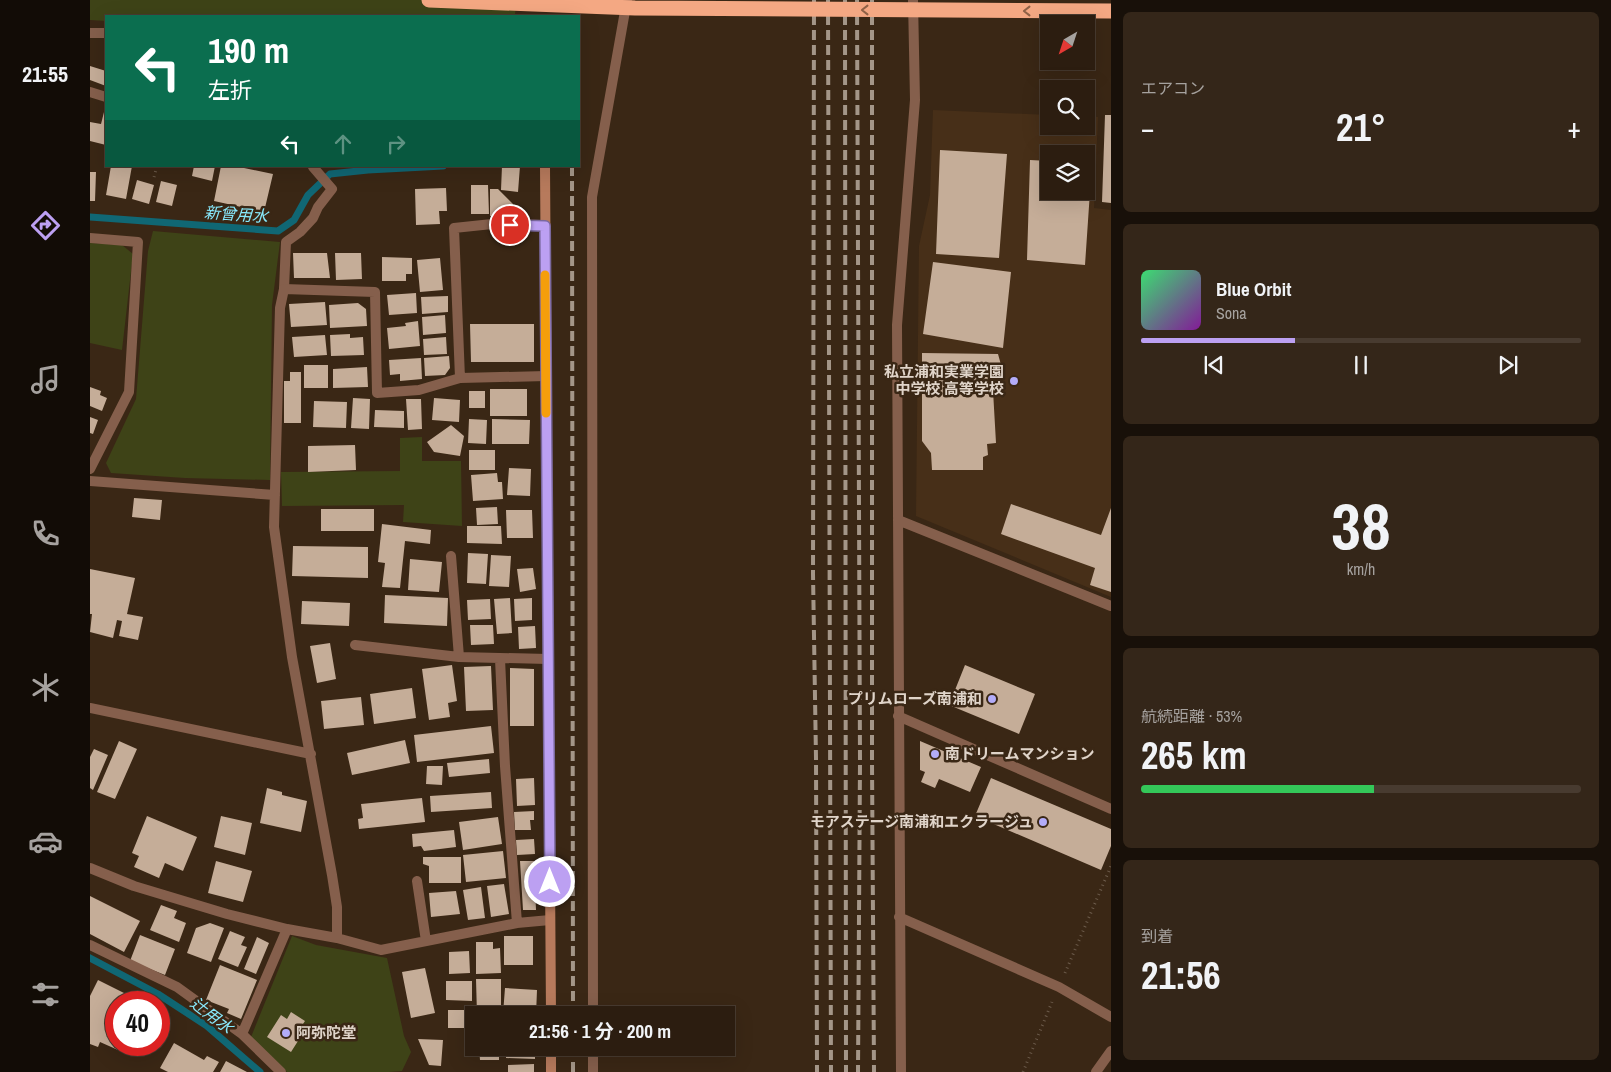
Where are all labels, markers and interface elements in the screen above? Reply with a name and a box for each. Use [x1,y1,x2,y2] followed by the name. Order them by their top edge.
[861,4,869,15] one-way arrow
[1023,6,1031,16] one-way arrow
[1040,15,1095,70] north arrow
[1040,15,1095,200] map controls
[208,27,289,74] text: 190 m
[125,35,190,100] icon: left
[22,59,68,89] text: 21:55
[208,75,252,105] text: 左折
[1141,77,1205,99] text: エアコン
[1040,80,1095,135] button: search
[1336,102,1386,153] text: 21°
[1141,109,1154,147] text: −
[1568,109,1581,147] text: +
[276,130,304,158] icon: left
[329,130,357,158] icon: ahead
[382,130,410,158] icon: right
[1040,145,1095,200] button: layers
[203,201,271,227] water label: 新曾用水
[489,204,531,246] pin
[28,208,63,243] icon: directions
[496,211,524,239] icon: arrive
[1216,276,1291,302] text: Blue Orbit
[1216,302,1247,324] text: Sona
[1200,351,1228,379] icon: previous
[1347,351,1375,379] icon: pause
[1494,351,1522,379] icon: next
[884,361,1004,399] place label: 私立浦和実業学園 中学校 高等学校
[28,362,63,397] icon: music
[1008,375,1020,387] marker: 私立浦和実業学園 中学校 高等学校
[1331,482,1391,569] text: 38
[28,516,63,551] icon: phone
[1347,558,1375,580] text: km/h
[28,670,63,705] icon: climate
[848,688,982,709] place label: プリムローズ南浦和
[986,693,998,705] marker: プリムローズ南浦和
[1141,705,1242,727] text: 航続距離 · 53%
[1141,730,1247,781] text: 265 km
[945,743,1095,764] place label: 南ドリームマンション
[929,748,941,760] marker: 南ドリームマンション
[810,811,1033,832] place label: モアステージ南浦和エクラージュ
[1037,816,1049,828] marker: モアステージ南浦和エクラージュ
[28,824,63,859] icon: car
[523,855,575,907] position arrow
[1141,925,1173,947] text: 到着
[1141,950,1221,1001] text: 21:56
[28,977,63,1012] icon: filters
[105,991,170,1056] speed limit sign: 40
[186,992,239,1039] water label: 辻用水
[529,1018,671,1044] text: 21:56 · 1 分 · 200 m
[296,1022,356,1043] place label: 阿弥陀堂
[280,1027,292,1039] marker: 阿弥陀堂

